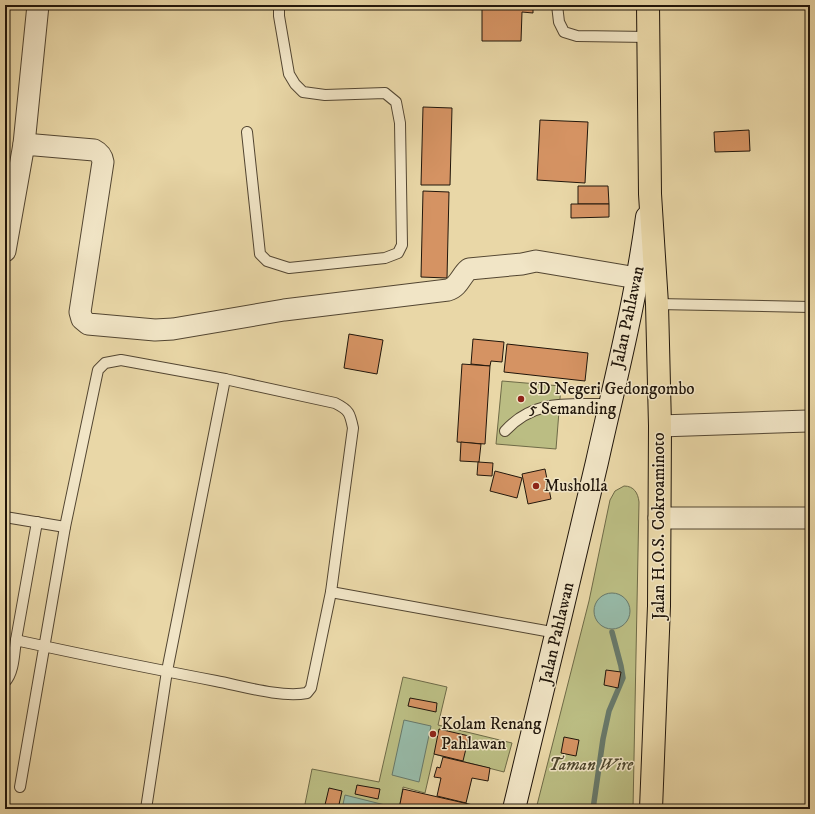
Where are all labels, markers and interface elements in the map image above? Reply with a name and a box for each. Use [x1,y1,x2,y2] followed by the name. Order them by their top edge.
[606,264,650,372] street label: Jalan Pahlawan
[529,378,695,420] place label: SD Negeri Gedongombo 5 Semanding
[516,394,526,404] marker: SD Negeri Gedongombo 5 Semanding
[648,433,670,621] street label: Jalan H.O.S. Cokroaminoto
[544,475,608,497] place label: Musholla
[531,481,541,491] marker: Musholla
[534,580,579,688] street label: Jalan Pahlawan
[441,713,542,755] place label: Kolam Renang Pahlawan
[428,729,438,739] marker: Kolam Renang Pahlawan
[549,754,634,776] park label: Taman Wire

